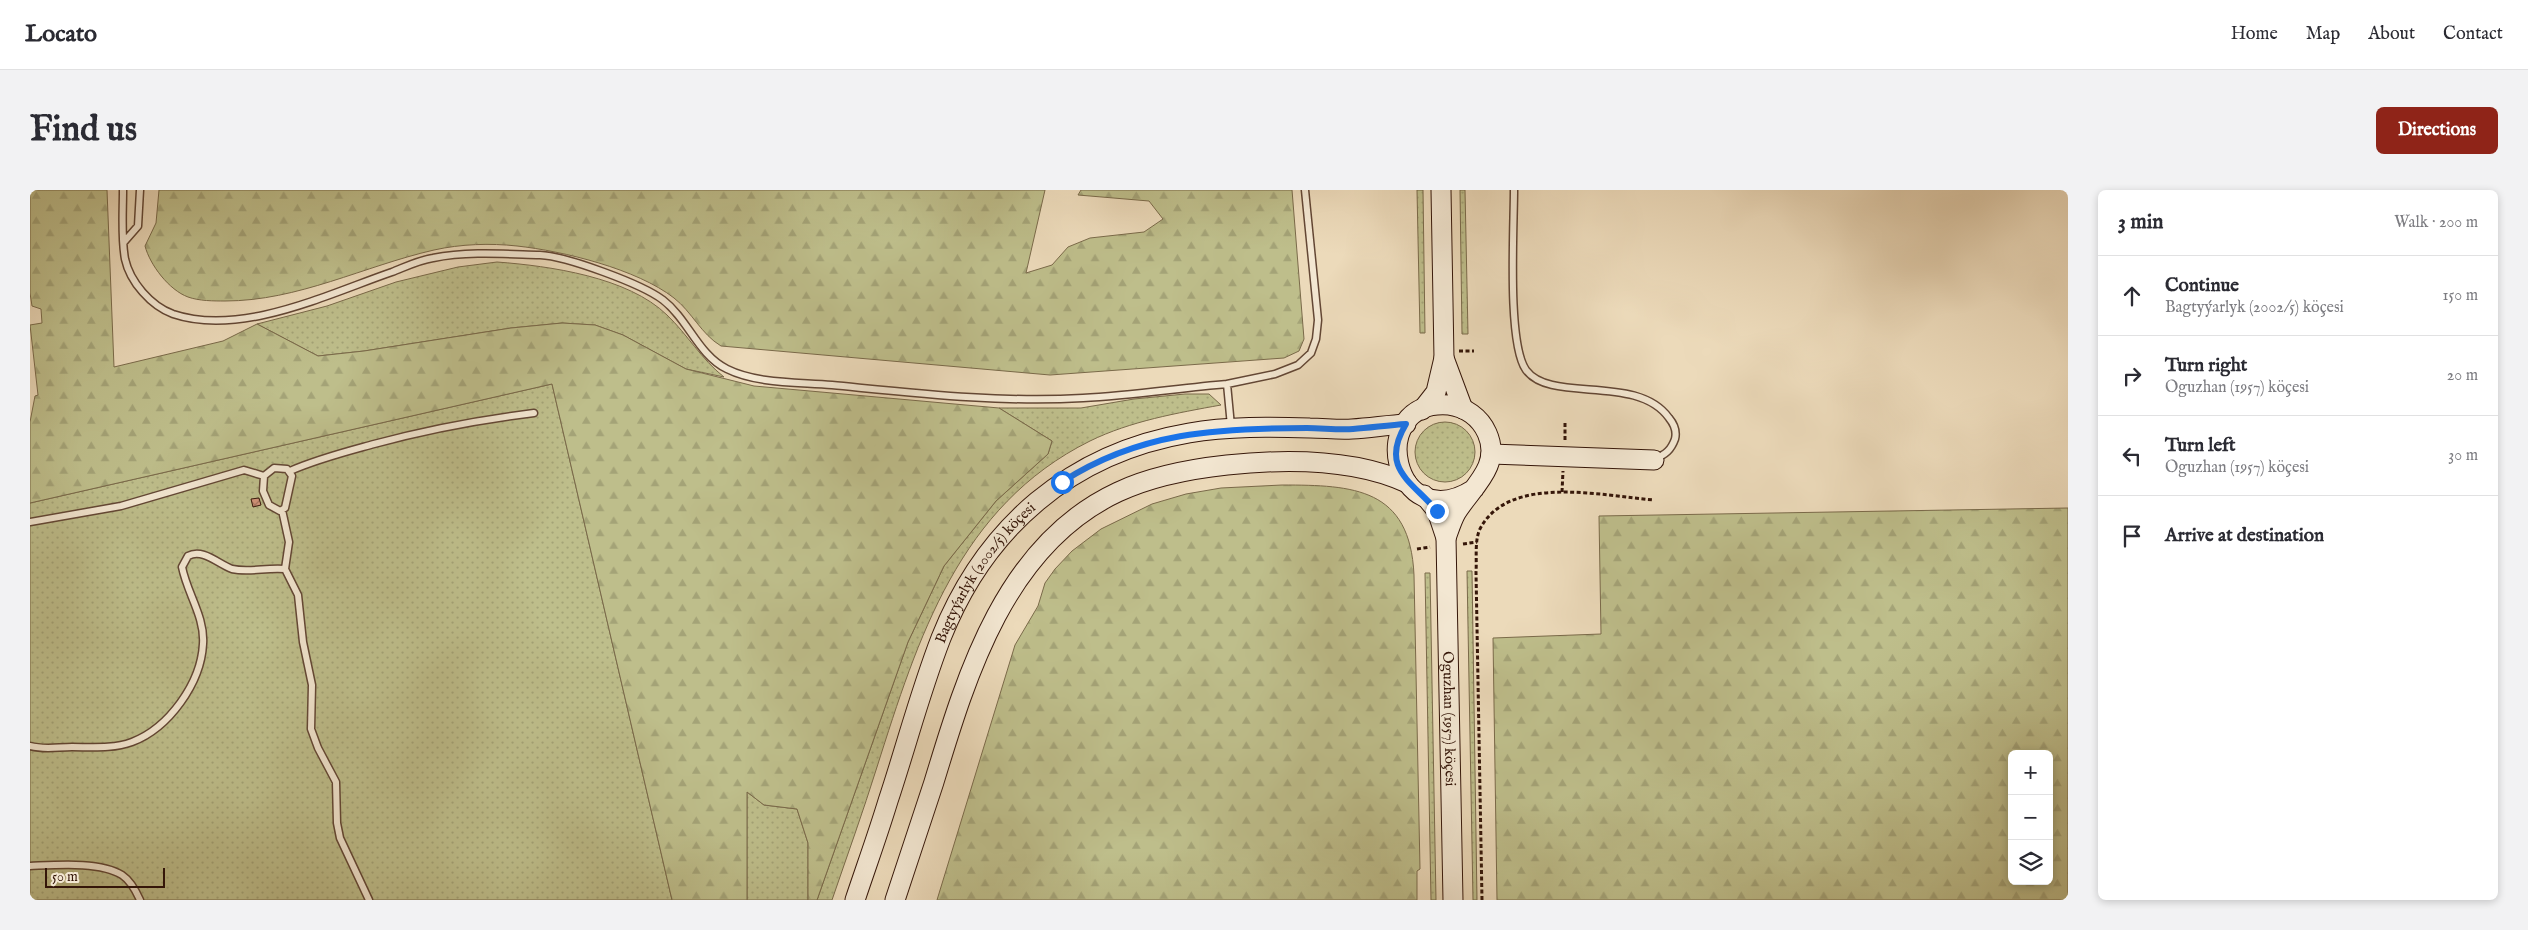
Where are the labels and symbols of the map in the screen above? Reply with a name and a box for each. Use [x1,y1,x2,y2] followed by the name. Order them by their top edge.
[1051,471,1074,494] route start
[931,498,1040,646] street label: Bagtyýarlyk (2002/5) köçesi
[1426,500,1449,523] route end
[1438,651,1460,787] street label: Oguzhan (1957) köçesi
[45,865,165,888] scale bar

